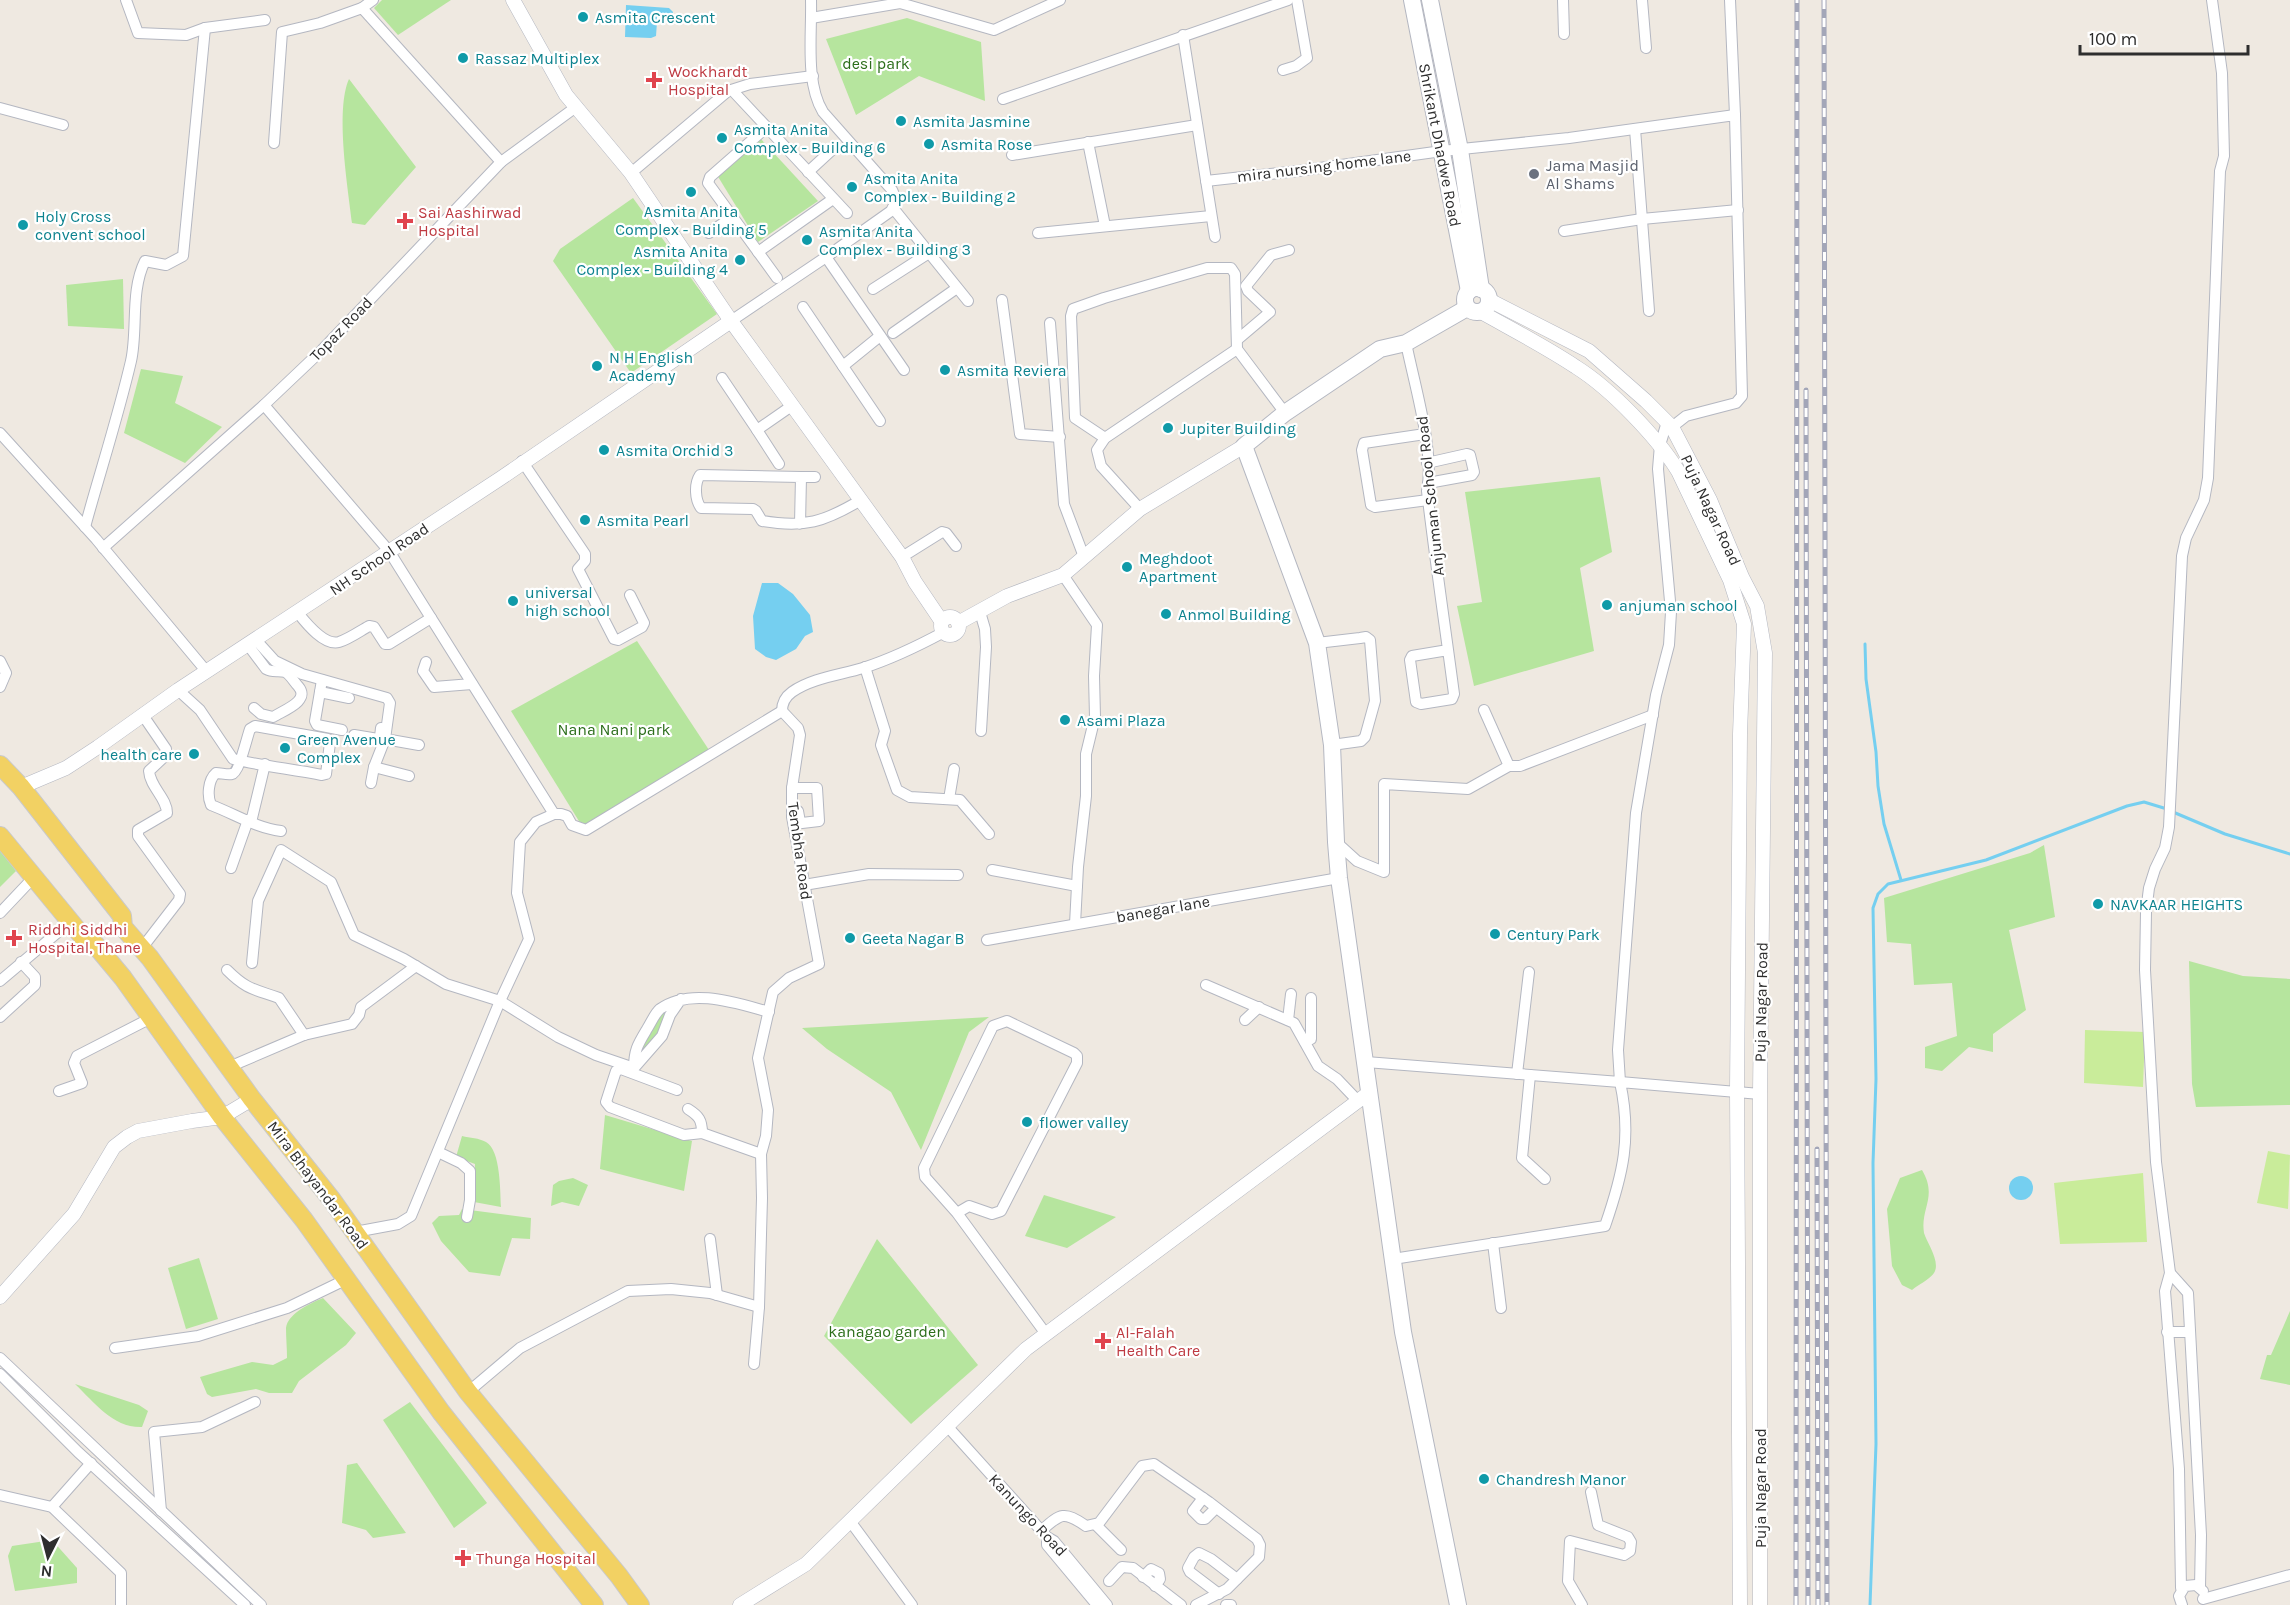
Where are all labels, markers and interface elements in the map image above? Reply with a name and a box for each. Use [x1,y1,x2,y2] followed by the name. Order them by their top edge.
[595,8,715,27] place label: Asmita Crescent
[576,10,590,24] marker: Asmita Crescent
[2080,18,2248,56] scale bar
[2089,28,2137,50] text: 100 m
[475,49,599,68] place label: Rassaz Multiplex
[456,51,470,65] marker: Rassaz Multiplex
[842,54,910,73] park label: desi park
[668,62,748,99] place label: Wockhardt Hospital
[1415,62,1465,228] street label: Shrikant Dhadwe Road
[645,71,663,89] marker: Wockhardt Hospital
[913,112,1030,131] place label: Asmita Jasmine
[894,114,908,128] marker: Asmita Jasmine
[734,120,886,157] place label: Asmita Anita Complex - Building 6
[715,131,729,145] marker: Asmita Anita Complex - Building 6
[941,135,1032,154] place label: Asmita Rose
[922,137,936,151] marker: Asmita Rose
[1236,146,1412,186] street label: mira nursing home lane
[1546,156,1639,193] place label: Jama Masjid Al Shams
[1527,167,1541,181] marker: Jama Masjid Al Shams
[864,169,1016,206] place label: Asmita Anita Complex - Building 2
[845,180,859,194] marker: Asmita Anita Complex - Building 2
[684,185,698,199] marker: Asmita Anita Complex - Building 5
[615,202,767,239] place label: Asmita Anita Complex - Building 5
[418,203,522,240] place label: Sai Aashirwad Hospital
[35,207,146,244] place label: Holy Cross convent school
[396,212,414,230] marker: Sai Aashirwad Hospital
[16,218,30,232] marker: Holy Cross convent school
[819,222,971,259] place label: Asmita Anita Complex - Building 3
[800,233,814,247] marker: Asmita Anita Complex - Building 3
[577,242,728,279] place label: Asmita Anita Complex - Building 4
[733,253,747,267] marker: Asmita Anita Complex - Building 4
[306,293,376,365] street label: Topaz Road
[609,348,693,385] place label: N H English Academy
[590,359,604,373] marker: N H English Academy
[957,361,1067,380] place label: Asmita Reviera
[938,363,952,377] marker: Asmita Reviera
[1412,415,1448,577] street label: Anjuman School Road
[1180,419,1296,438] place label: Jupiter Building
[1161,421,1175,435] marker: Jupiter Building
[616,441,733,460] place label: Asmita Orchid 3
[597,443,611,457] marker: Asmita Orchid 3
[1677,452,1745,568] street label: Puja Nagar Road
[597,511,689,530] place label: Asmita Pearl
[578,513,592,527] marker: Asmita Pearl
[326,519,432,599] street label: NH School Road
[1139,549,1217,586] place label: Meghdoot Apartment
[1120,560,1134,574] marker: Meghdoot Apartment
[525,583,610,620] place label: universal high school
[506,594,520,608] marker: universal high school
[1619,596,1738,615] place label: anjuman school
[1600,598,1614,612] marker: anjuman school
[1178,605,1291,624] place label: Anmol Building
[1159,607,1173,621] marker: Anmol Building
[1077,711,1166,730] place label: Asami Plaza
[1058,713,1072,727] marker: Asami Plaza
[558,720,670,739] park label: Nana Nani park
[297,730,396,767] place label: Green Avenue Complex
[278,741,292,755] marker: Green Avenue Complex
[100,745,182,764] place label: health care
[187,747,201,761] marker: health care
[784,801,816,901] street label: Tembha Road
[1115,891,1211,927] street label: banegar lane
[2110,895,2243,914] place label: NAVKAAR HEIGHTS
[2091,897,2105,911] marker: NAVKAAR HEIGHTS
[28,920,141,957] place label: Riddhi Siddhi Hospital, Thane
[1507,925,1600,944] place label: Century Park
[1488,927,1502,941] marker: Century Park
[5,929,23,947] marker: Riddhi Siddhi Hospital, Thane
[862,929,964,948] place label: Geeta Nagar B
[843,931,857,945] marker: Geeta Nagar B
[1750,942,1772,1062] street label: Puja Nagar Road
[1039,1113,1129,1132] place label: flower valley
[1020,1115,1034,1129] marker: flower valley
[264,1117,372,1253] street label: Mira Bhayandar Road
[828,1322,946,1341] park label: kanagao garden
[1116,1323,1200,1360] place label: Al-Falah Health Care
[1094,1332,1112,1350] marker: Al-Falah Health Care
[1751,1428,1770,1548] street label: Puja Nagar Road
[985,1470,1071,1560] street label: Kanungo Road
[1496,1470,1626,1489] place label: Chandresh Manor
[1477,1472,1491,1486] marker: Chandresh Manor
[18,1527,78,1587] north arrow
[454,1549,472,1567] marker: Thunga Hospital
[476,1549,596,1568] place label: Thunga Hospital
[40,1561,53,1581] text: N

